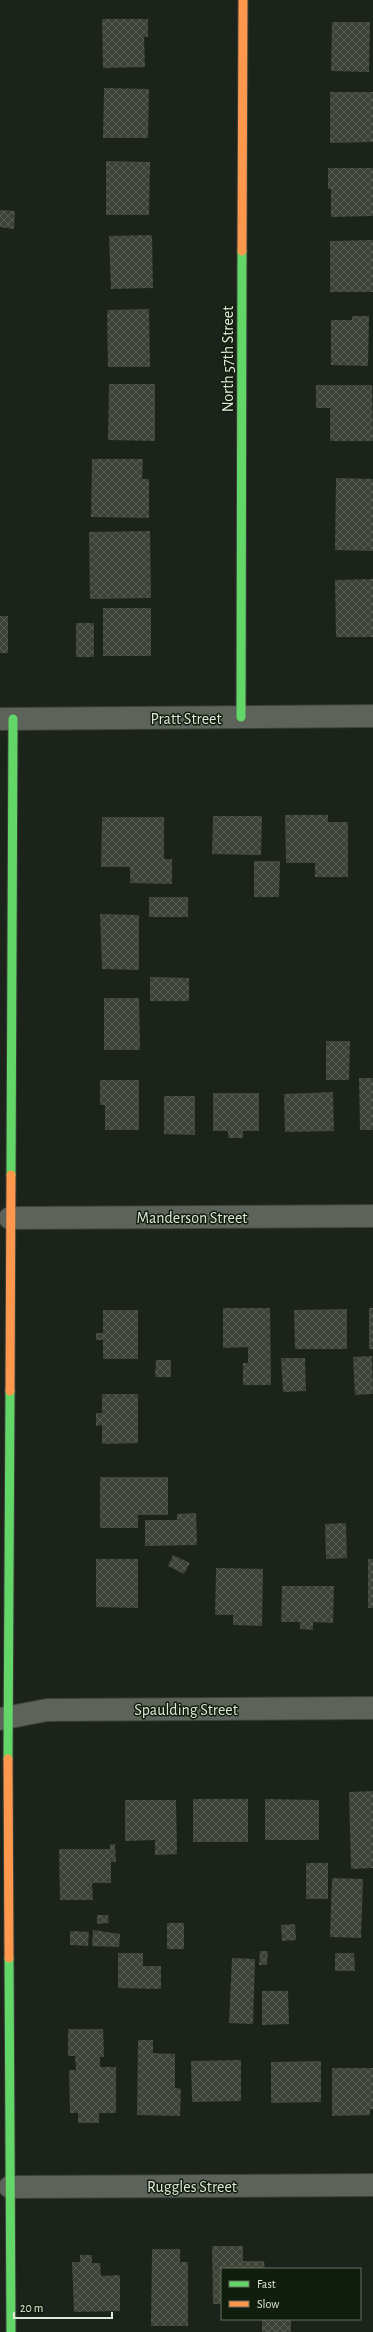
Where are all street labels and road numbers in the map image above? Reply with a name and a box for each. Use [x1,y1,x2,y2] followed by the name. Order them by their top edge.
[220,306,236,412] street label: North 57th Street
[150,711,222,727] street label: Pratt Street
[137,1210,247,1226] street label: Manderson Street
[134,1702,238,1718] street label: Spaulding Street
[147,2179,237,2195] street label: Ruggles Street

